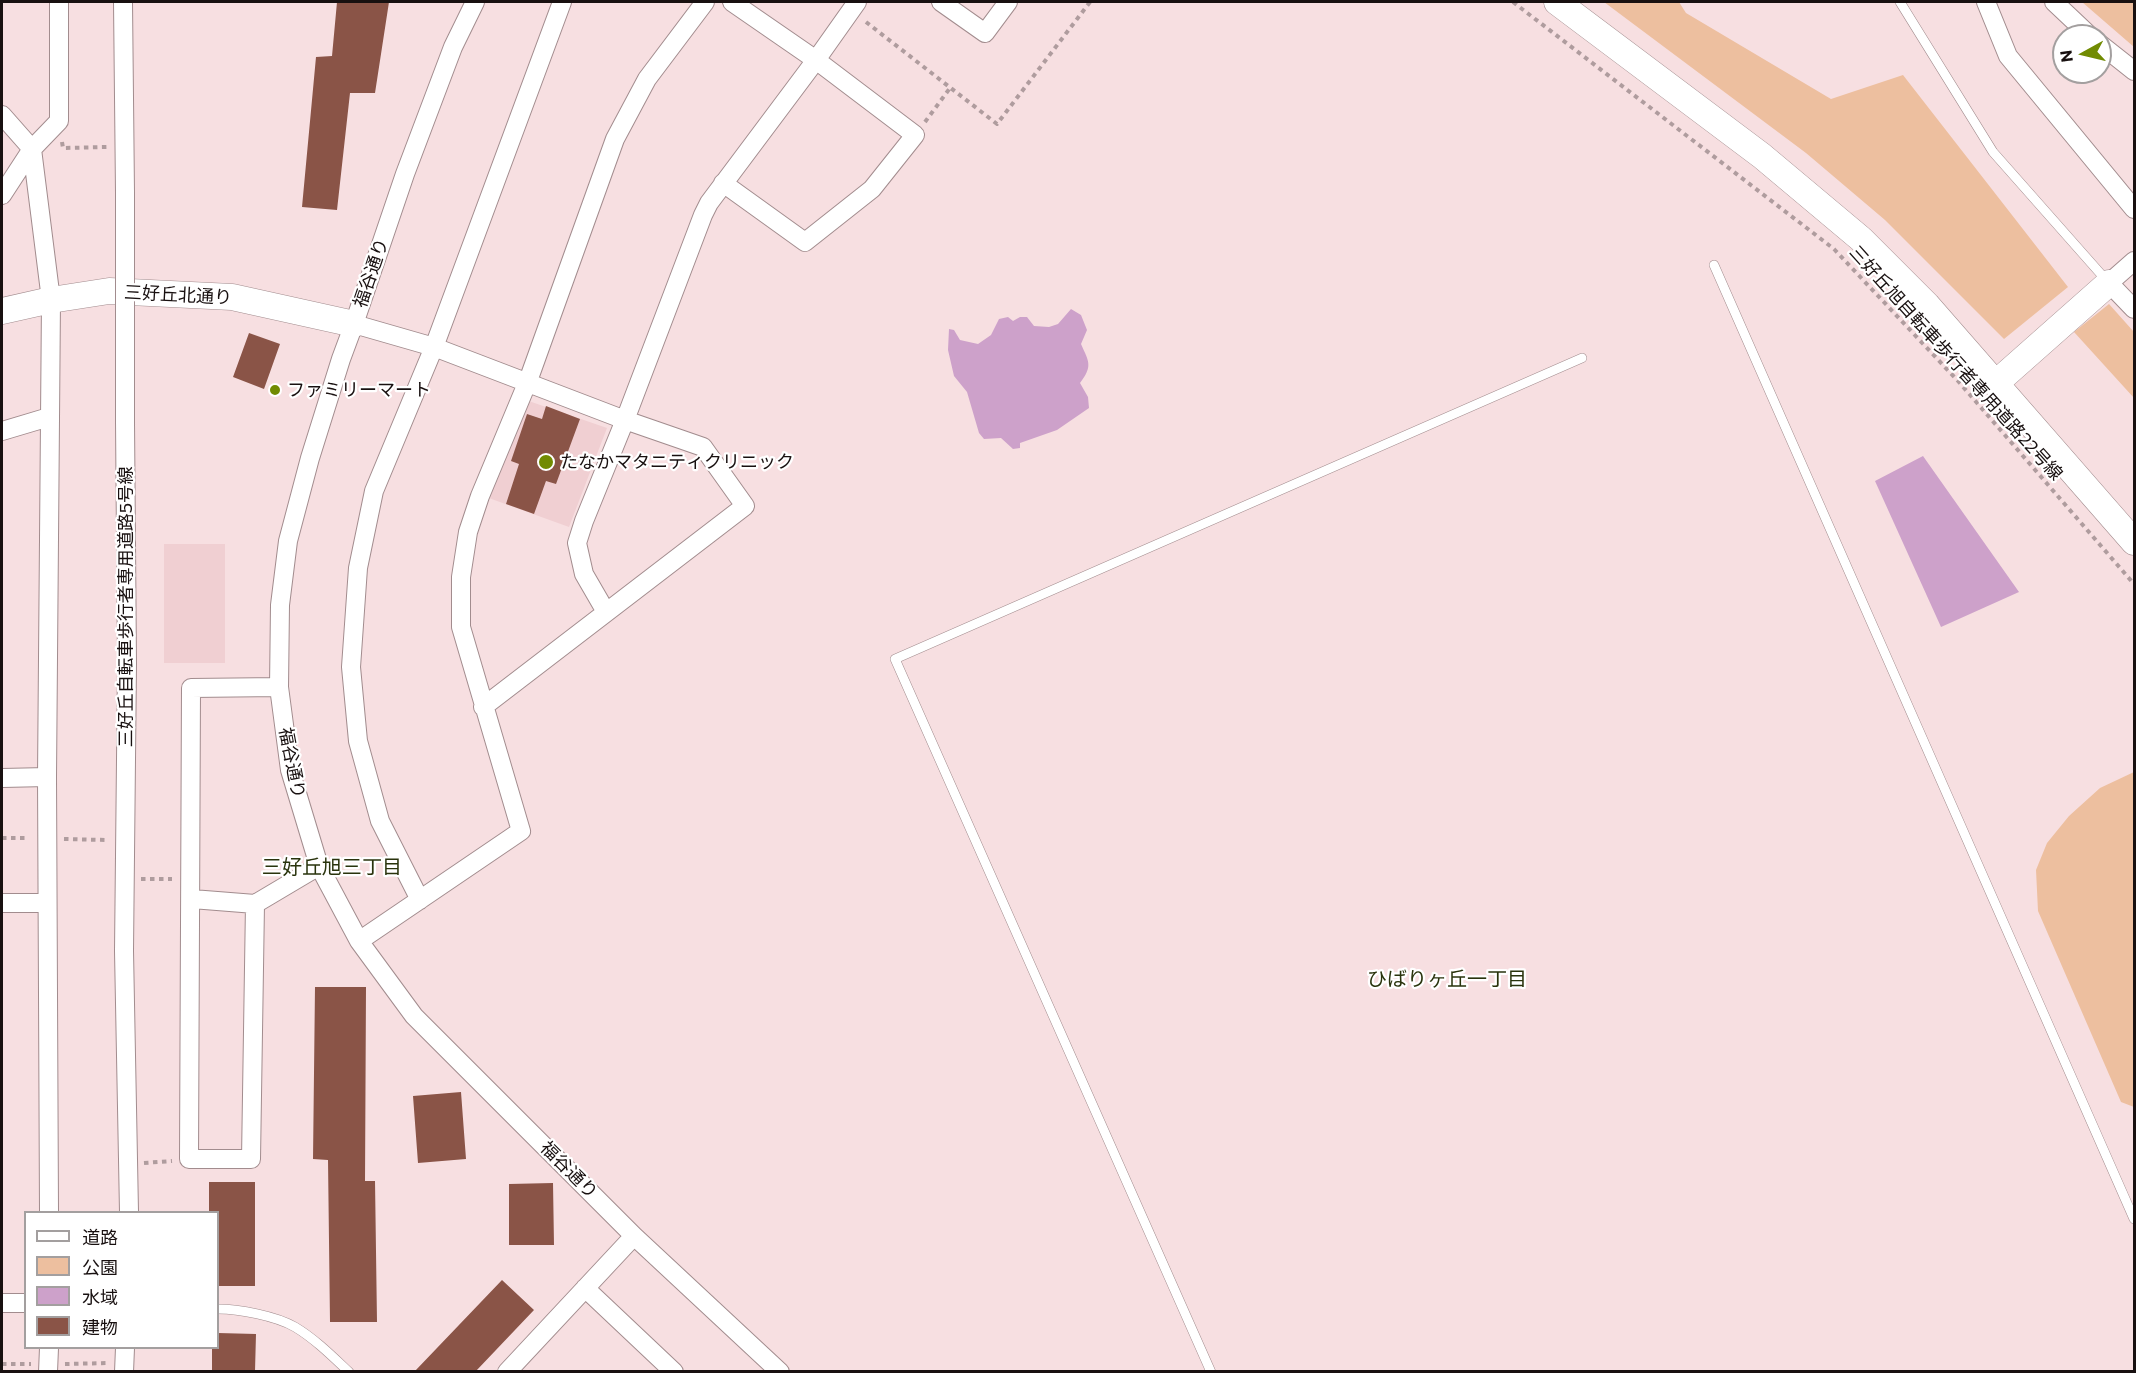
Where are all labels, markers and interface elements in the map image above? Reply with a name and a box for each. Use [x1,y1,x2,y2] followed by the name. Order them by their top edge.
[2052,24,2112,84] north arrow
[2055,49,2076,64] text: N
[349,235,393,311] street label: 福谷通り
[1845,241,2067,485] street label: 三好丘旭自転車歩行者専用道路22号線
[124,281,232,309] street label: 三好丘北通り
[287,379,431,401] place label: ファミリーマート
[268,383,282,397] marker: ファミリーマート
[560,451,794,473] place label: たなかマタニティクリニック
[537,453,555,471] marker: たなかマタニティクリニック
[115,467,137,747] street label: 三好丘自転車歩行者専用道路5号線
[275,726,309,800] street label: 福谷通り
[262,855,402,879] district label: 三好丘旭三丁目
[1367,967,1527,991] district label: ひばりヶ丘一丁目
[536,1137,602,1203] street label: 福谷通り
[24,1211,219,1349] legend
[82,1226,118,1248] text: 道路
[82,1256,118,1278] text: 公園
[82,1286,118,1308] text: 水域
[82,1316,118,1338] text: 建物

